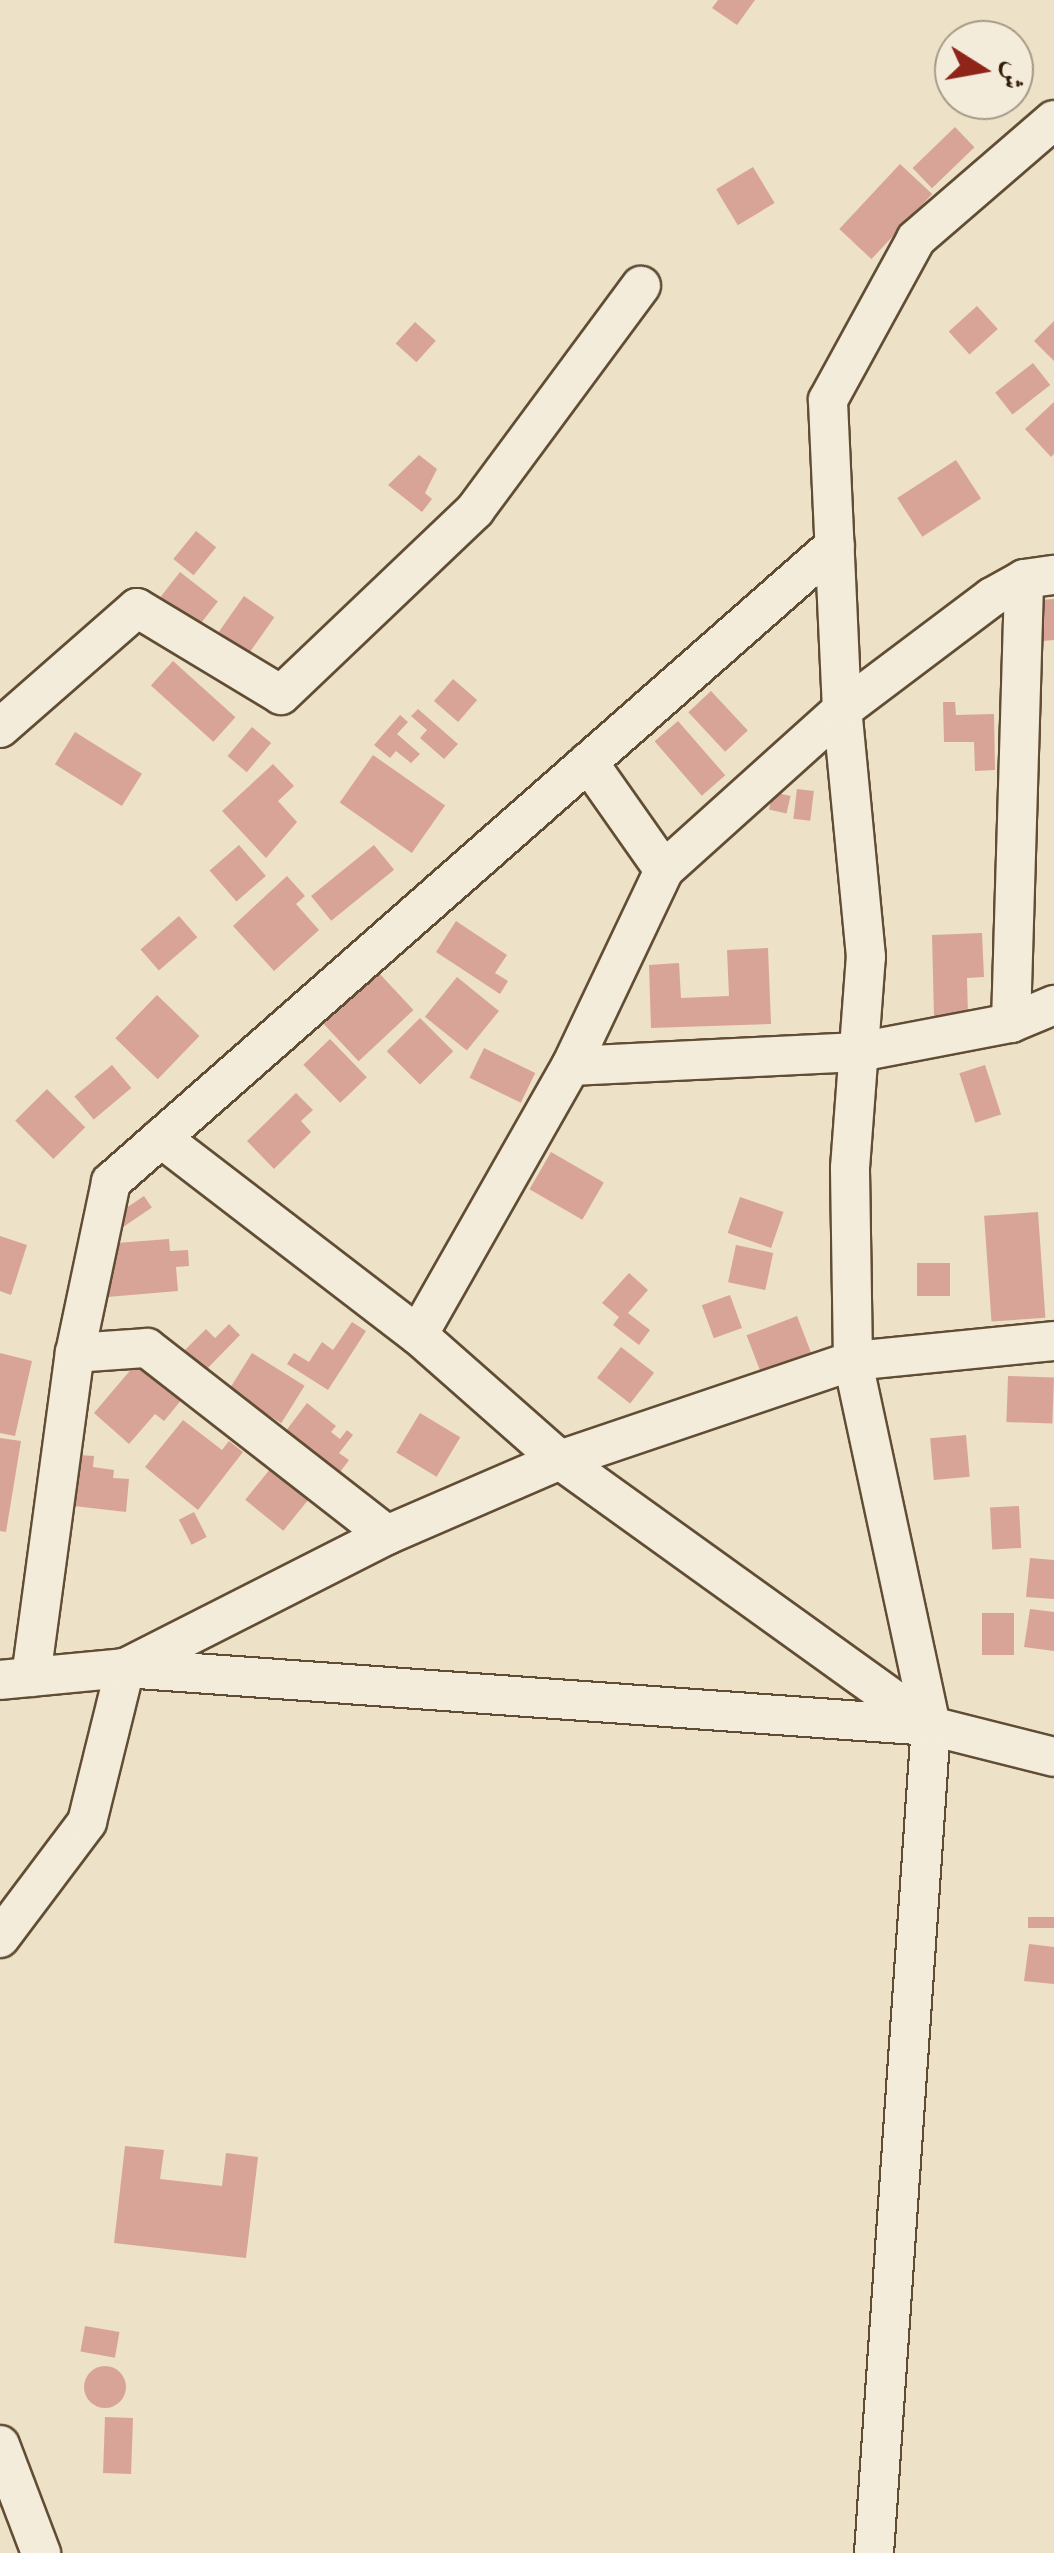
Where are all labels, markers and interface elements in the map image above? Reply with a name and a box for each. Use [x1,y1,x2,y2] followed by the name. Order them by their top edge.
[934,20,1034,120] north arrow
[995,59,1028,92] text: ش

